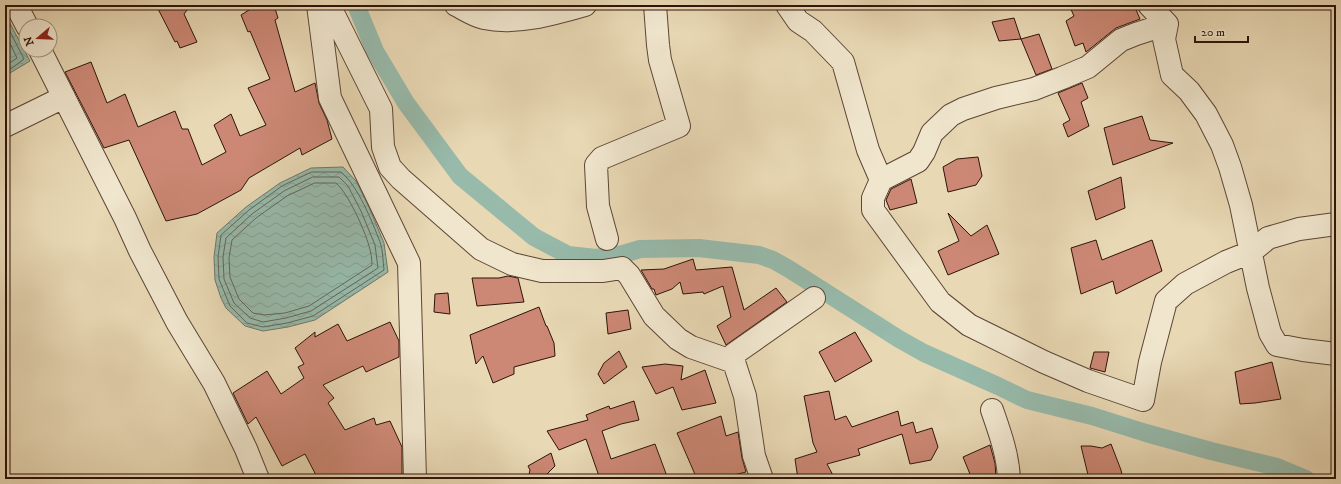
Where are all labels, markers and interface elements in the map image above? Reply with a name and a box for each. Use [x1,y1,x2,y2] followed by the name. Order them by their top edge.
[18,18,58,58] north arrow
[1195,18,1248,44] scale bar
[1201,25,1225,40] text: 20 m
[21,34,38,47] text: N

